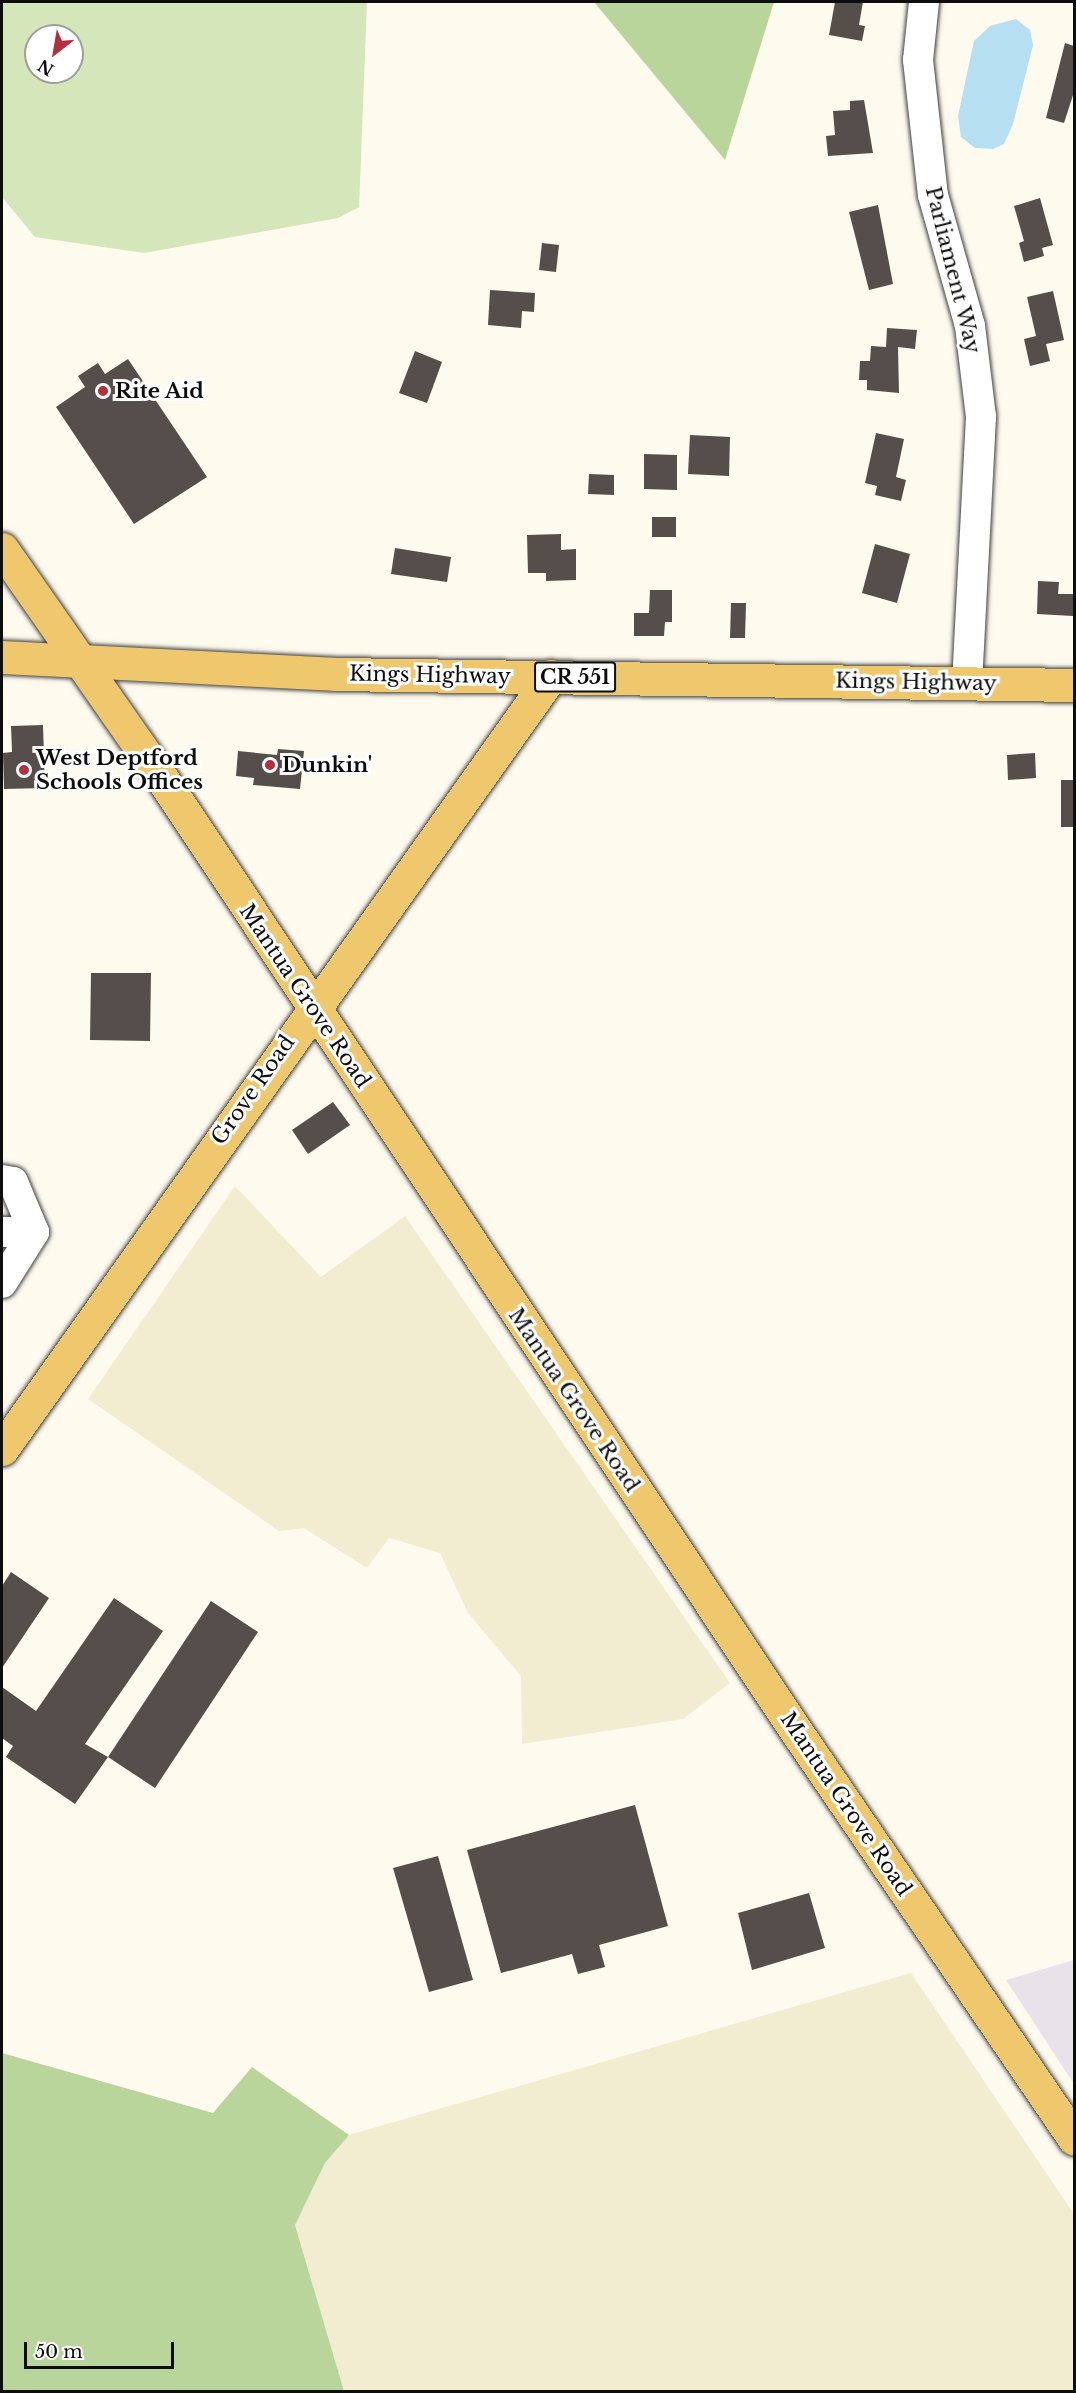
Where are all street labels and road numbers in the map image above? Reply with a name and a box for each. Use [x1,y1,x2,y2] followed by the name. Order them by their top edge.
[920,184,986,356] street label: Parliament Way
[533,660,617,694] road number: CR 551
[349,661,511,689] street label: Kings Highway
[835,668,997,696] street label: Kings Highway
[234,899,376,1093] street label: Mantua Grove Road
[206,1030,300,1150] street label: Grove Road
[503,1303,645,1497] street label: Mantua Grove Road
[775,1707,917,1901] street label: Mantua Grove Road

